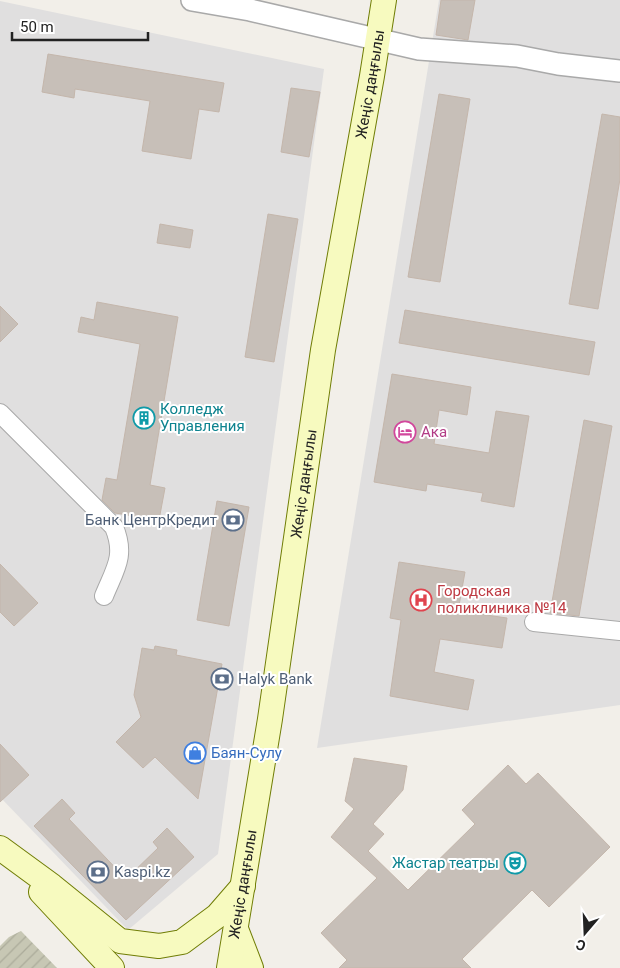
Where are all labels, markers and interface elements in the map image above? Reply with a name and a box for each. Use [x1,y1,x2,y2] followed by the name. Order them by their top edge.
[12,10,149,42] scale bar
[20,18,54,36] text: 50 m
[352,28,388,140] street label: Жеңіс даңғылы
[160,400,245,435] place label: Колледж Управления
[132,406,156,430] building icon: Колледж Управления
[393,420,417,444] hotel icon: Ака
[421,423,447,441] place label: Ака
[287,428,321,540] street label: Жеңіс даңғылы
[221,508,245,532] bank icon: Банк ЦентрКредит
[85,511,217,529] place label: Банк ЦентрКредит
[437,582,567,617] place label: Городская поликлиника №14
[409,588,433,612] hospital icon: Городская поликлиника №14
[210,667,234,691] bank icon: Halyk Bank
[238,670,313,688] place label: Halyk Bank
[183,741,207,765] shop icon: Баян-Сулу
[211,744,282,762] place label: Баян-Сулу
[225,828,261,940] street label: Жеңіс даңғылы
[503,851,527,875] theatre icon: Жастар театры
[392,854,499,872] place label: Жастар театры
[86,860,110,884] bank icon: Kaspi.kz
[114,863,170,881] place label: Kaspi.kz
[560,908,610,958] north arrow
[574,936,588,954] text: С

